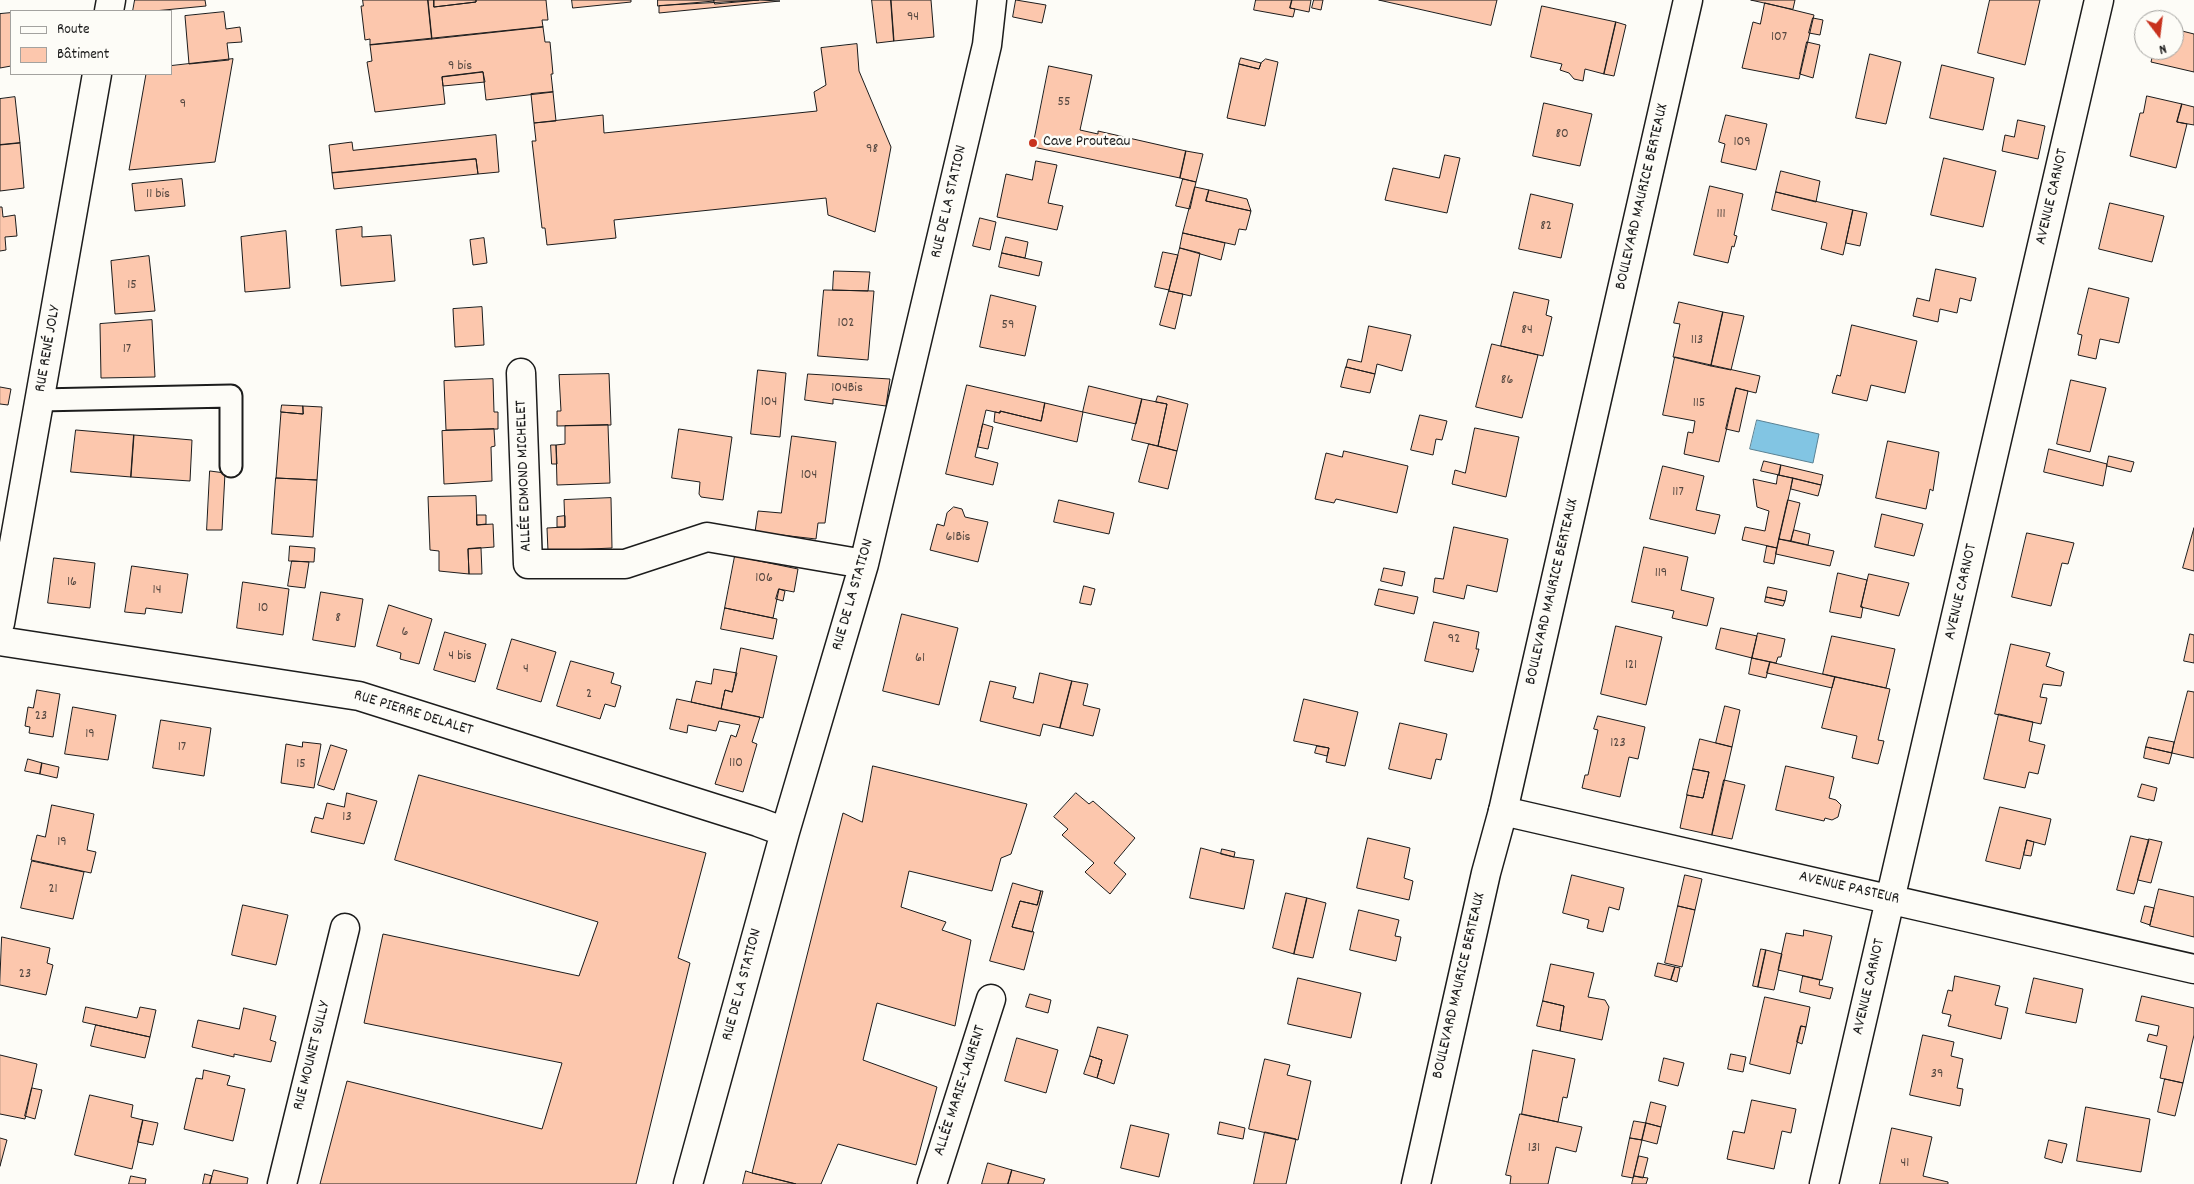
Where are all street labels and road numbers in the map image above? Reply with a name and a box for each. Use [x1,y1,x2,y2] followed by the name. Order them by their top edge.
[1612,102,1674,292] street label: BOULEVARD MAURICE BERTEAUX
[928,144,972,260] street label: RUE DE LA STATION
[2033,147,2073,247] street label: AVENUE CARNOT
[32,304,66,394] street label: RUE RENÉ JOLY
[513,400,537,552] street label: ALLÉE EDMOND MICHELET
[1522,497,1584,687] street label: BOULEVARD MAURICE BERTEAUX
[829,537,879,653] street label: RUE DE LA STATION
[1942,542,1982,642] street label: AVENUE CARNOT
[351,687,475,741] street label: RUE PIERRE DELALET
[1797,868,1901,910] street label: AVENUE PASTEUR
[1429,891,1491,1081] street label: BOULEVARD MAURICE BERTEAUX
[719,927,767,1043] street label: RUE DE LA STATION
[1850,937,1890,1037] street label: AVENUE CARNOT
[290,1000,336,1112] street label: RUE MOUNET SULLY
[931,1023,991,1159] street label: ALLÉE MARIE-LAURENT

